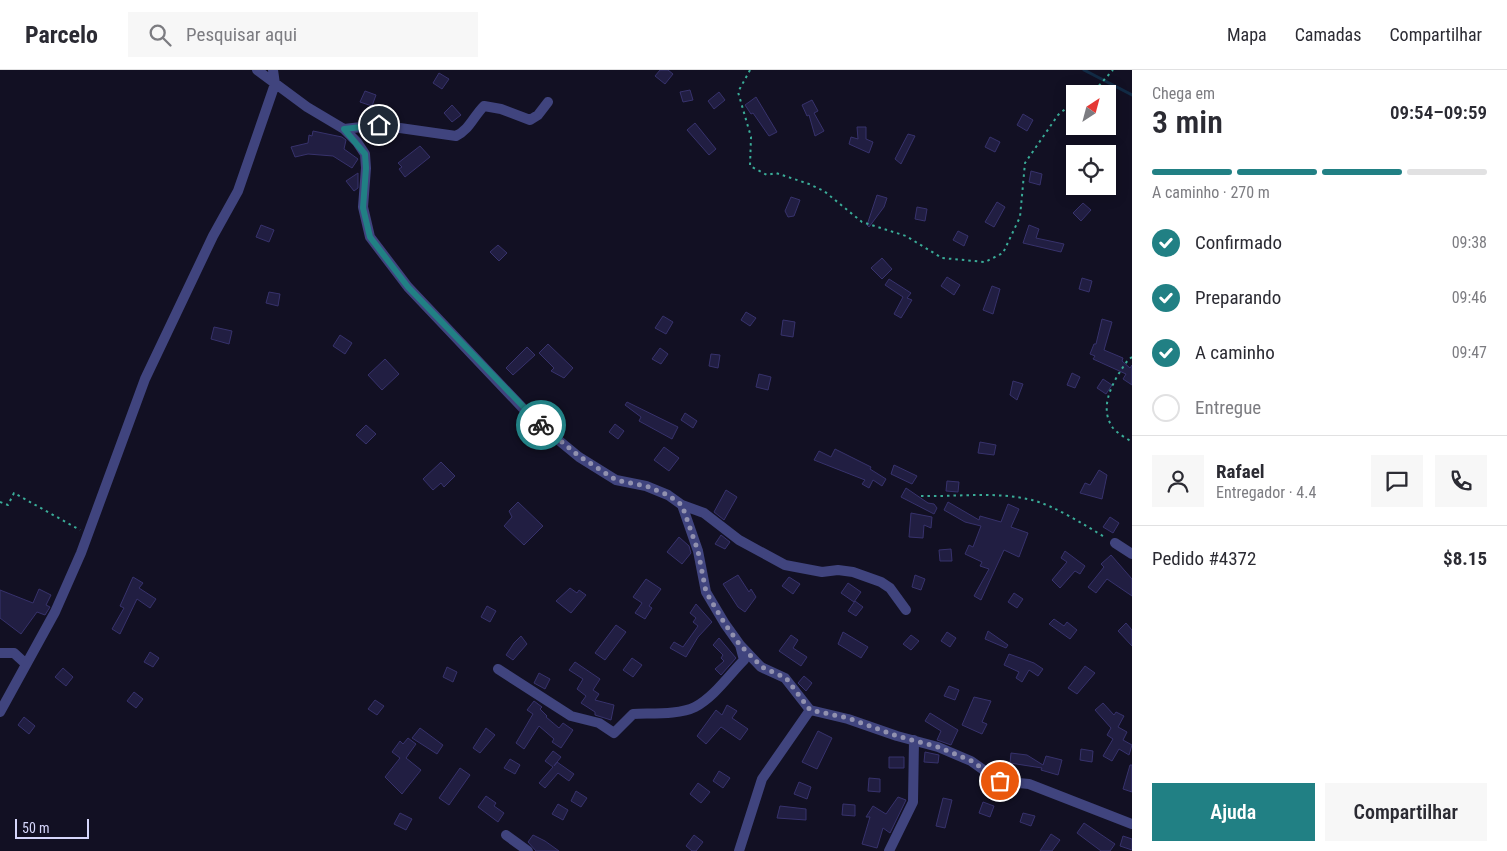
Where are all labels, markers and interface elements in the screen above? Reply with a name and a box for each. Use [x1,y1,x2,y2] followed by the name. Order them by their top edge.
[128,12,478,57] search box
[25,21,98,49] text: Parcelo
[146,21,174,49] icon: search
[186,23,297,46] text: Pesquisar aqui
[1227,24,1267,45] text: Mapa
[1295,24,1361,45] text: Camadas
[1389,24,1482,45] text: Compartilhar
[1152,84,1215,103] text: Chega em
[1066,85,1116,135] north arrow
[1066,85,1116,195] map controls
[1390,101,1487,124] text: 09:54–09:59
[1152,103,1223,141] text: 3 min
[358,104,400,146] pin
[365,111,393,139] icon: home
[1066,145,1116,195] button: locate
[1152,183,1270,202] text: A caminho · 270 m
[1152,229,1180,257] icon: check
[1195,231,1282,254] text: Confirmado
[1452,233,1487,252] text: 09:38
[1152,284,1180,312] icon: check
[1195,286,1281,309] text: Preparando
[1452,288,1487,307] text: 09:46
[1152,339,1180,367] icon: check
[1195,341,1275,364] text: A caminho
[1452,343,1487,362] text: 09:47
[1195,396,1261,419] text: Entregue
[516,400,566,450] courier
[527,411,555,439] icon: bike
[1152,455,1204,507] button: person
[1371,455,1423,507] button: chat
[1435,455,1487,507] button: phone
[1216,460,1265,483] text: Rafael
[1216,483,1316,502] text: Entregador · 4.4
[1152,547,1256,570] text: Pedido #4372
[1443,547,1487,570] text: $8.15
[979,760,1021,802] pin
[986,767,1014,795] icon: bag
[1152,783,1315,841] button: Ajuda
[1325,783,1487,841] button: Compartilhar
[15,816,89,839] scale bar
[22,820,50,836] text: 50 m

